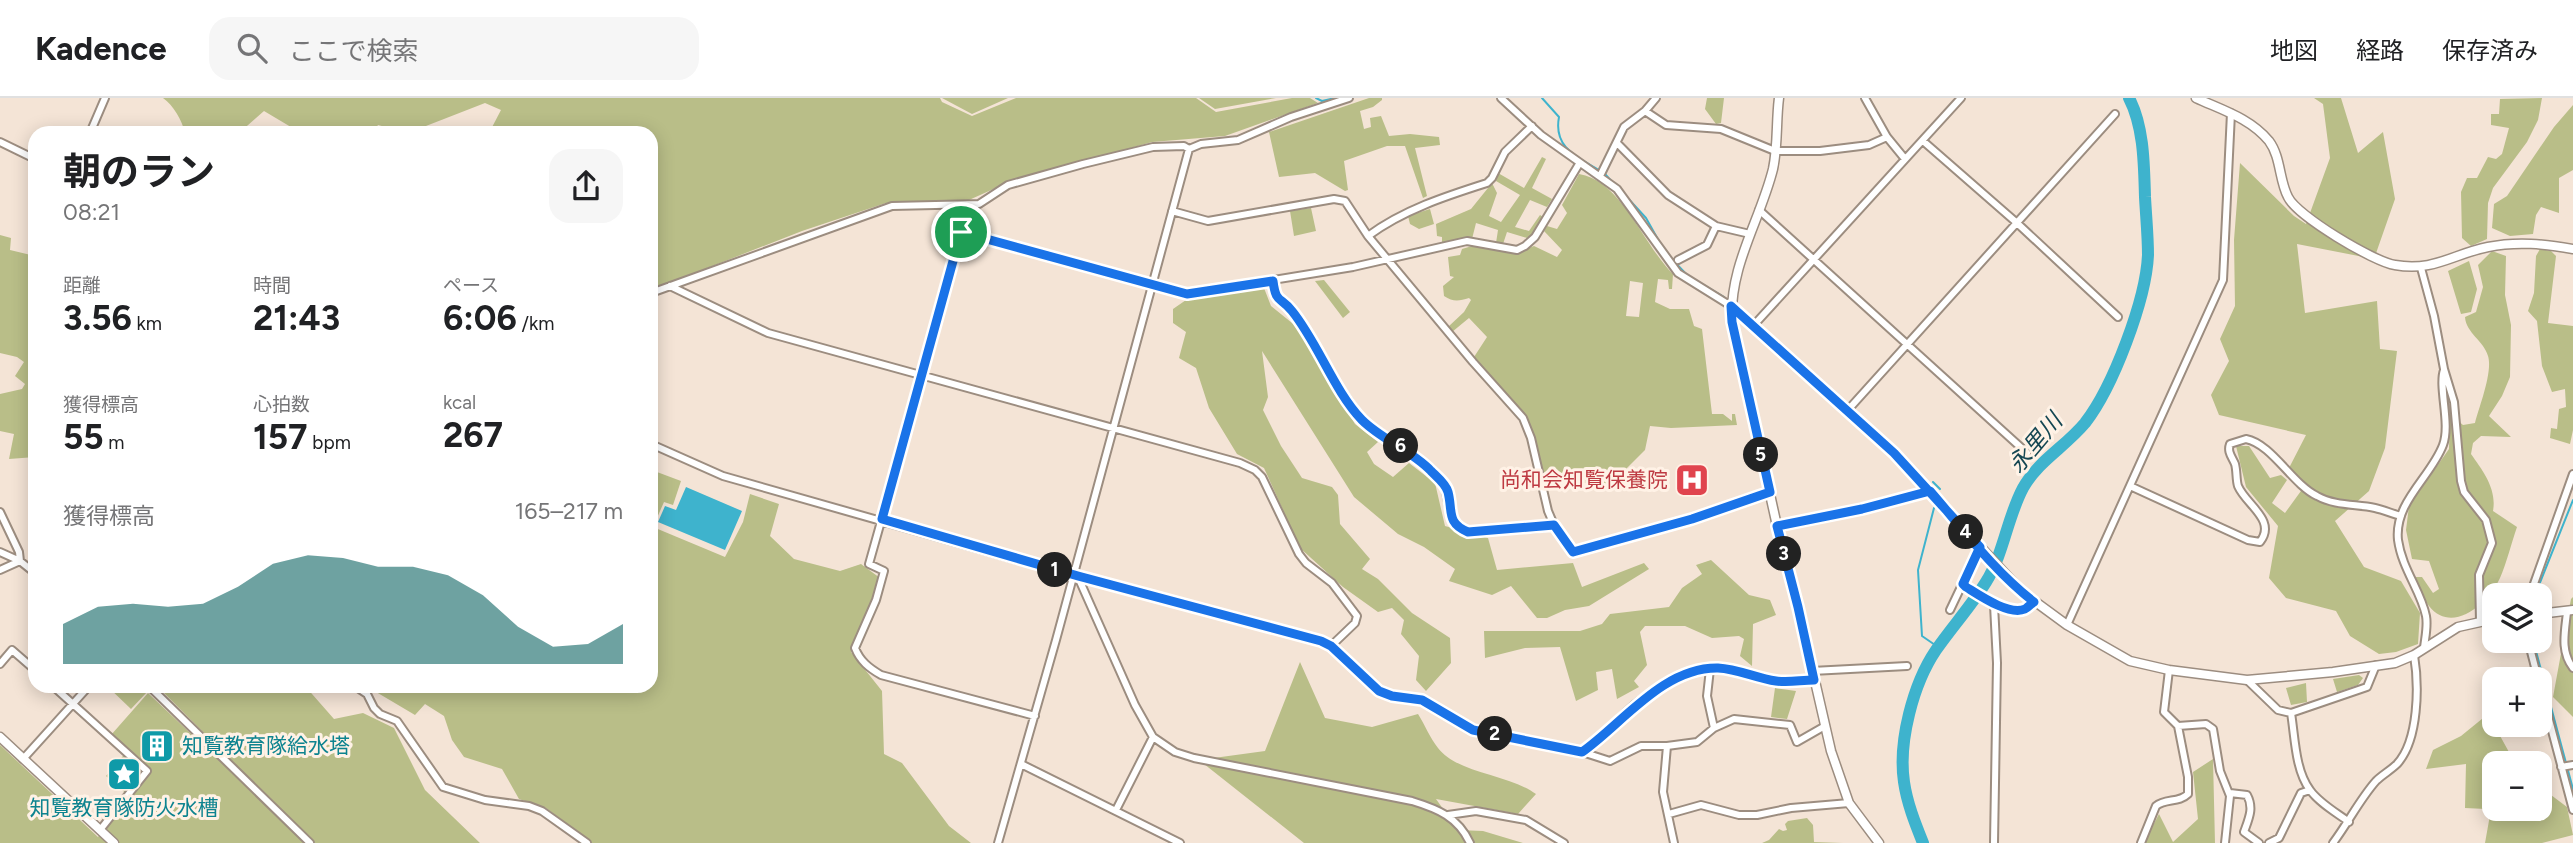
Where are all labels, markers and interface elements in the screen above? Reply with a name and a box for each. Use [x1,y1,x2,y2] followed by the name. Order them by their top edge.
[209,17,699,80] search box
[35,29,167,68] text: Kadence
[233,29,271,67] icon: search
[289,35,419,67] text: ここで検索
[2270,36,2318,65] text: 地図
[2356,36,2404,65] text: 経路
[2442,36,2538,65] text: 保存済み
[63,149,215,195] text: 朝のラン
[549,149,623,223] button: share
[63,198,120,226] text: 08:21
[931,202,991,262] pin
[942,213,980,251] icon: arrive
[63,274,101,297] text: 距離
[253,274,291,297] text: 時間
[443,274,499,297] text: ペース
[63,297,132,339] text: 3.56
[253,297,340,339] text: 21:43
[443,297,517,339] text: 6:06
[132,312,162,335] text: km
[517,312,554,335] text: /km
[443,391,476,414] text: kcal
[63,393,139,416] text: 獲得標高
[253,393,310,416] text: 心拍数
[2002,405,2070,478] water label: 永里川
[443,414,503,456] text: 267
[63,416,104,458] text: 55
[253,416,308,458] text: 157
[1384,428,1418,464] pin: 6
[104,431,125,454] text: m
[308,431,351,454] text: bpm
[1395,434,1406,457] text: 6
[1744,438,1778,472] pin: 5
[1755,443,1766,466] text: 5
[1673,461,1711,499] hospital icon: 尚和会知覧保養院
[1500,467,1668,492] place label: 尚和会知覧保養院
[515,497,623,525] text: 165–217 m
[63,502,155,530] text: 獲得標高
[1948,514,1983,550] pin: 4
[1959,520,1972,543] text: 4
[1766,536,1802,572] pin: 3
[1778,542,1789,565] text: 3
[1038,552,1072,588] pin: 1
[1050,558,1059,581] text: 1
[2482,583,2552,821] map controls
[2482,583,2552,653] button: layers
[2482,667,2552,737] button: +
[1478,716,1512,752] pin: 2
[1489,722,1500,745] text: 2
[138,727,176,765] building icon: 知覧教育隊給水塔
[182,733,350,758] place label: 知覧教育隊給水塔
[2482,751,2552,821] button: −
[105,755,143,793] place icon: 知覧教育隊防火水槽
[30,795,219,820] place label: 知覧教育隊防火水槽

